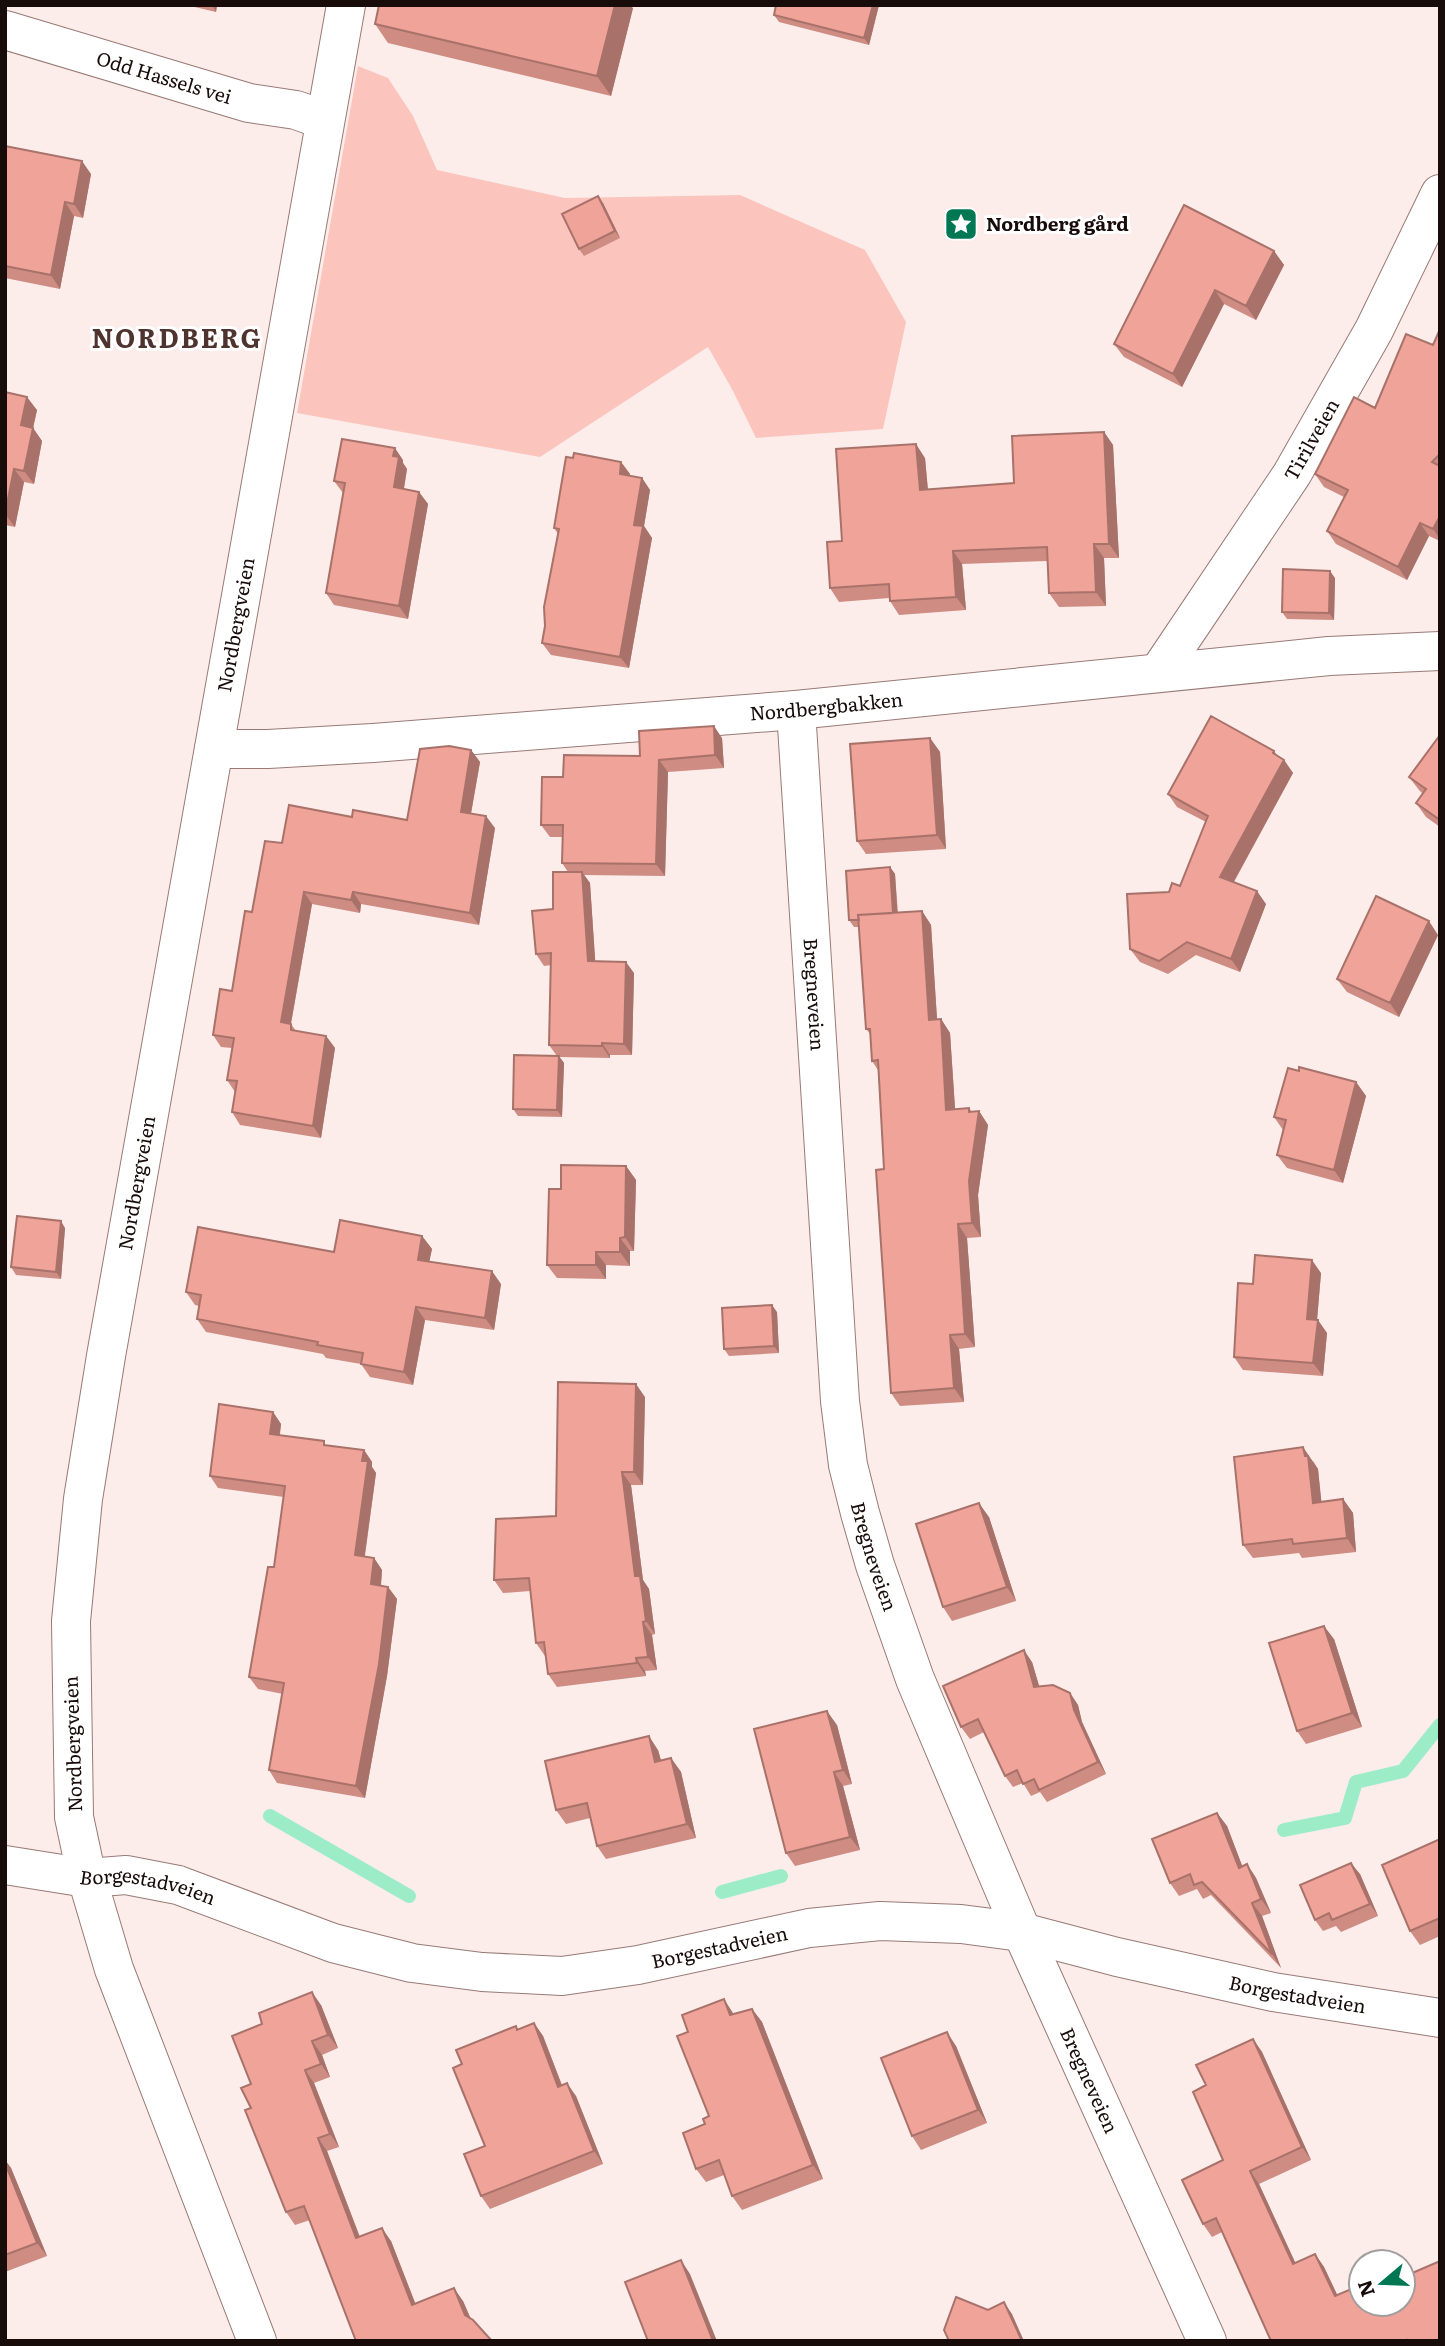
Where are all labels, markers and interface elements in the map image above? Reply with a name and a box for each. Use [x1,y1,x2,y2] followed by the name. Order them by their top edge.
[93,43,235,110] street label: Odd Hassels vei
[942,205,980,243] place icon: Nordberg gård
[986,209,1129,237] place label: Nordberg gård
[92,317,262,356] district label: NORDBERG
[1276,393,1345,485] street label: Tirilveien
[209,555,261,694] street label: Nordbergveien
[749,684,904,727] street label: Nordbergbakken
[798,937,833,1052] street label: Bregneveien
[110,1113,161,1252] street label: Nordbergveien
[845,1499,905,1615] street label: Bregneveien
[56,1675,88,1813] street label: Nordbergveien
[78,1860,220,1911] street label: Borgestadveien
[649,1918,790,1975] street label: Borgestadveien
[1226,1968,1368,2019] street label: Borgestadveien
[1054,2023,1126,2137] street label: Bregneveien
[1347,2248,1417,2318] north arrow
[1349,2277,1381,2301] text: N

